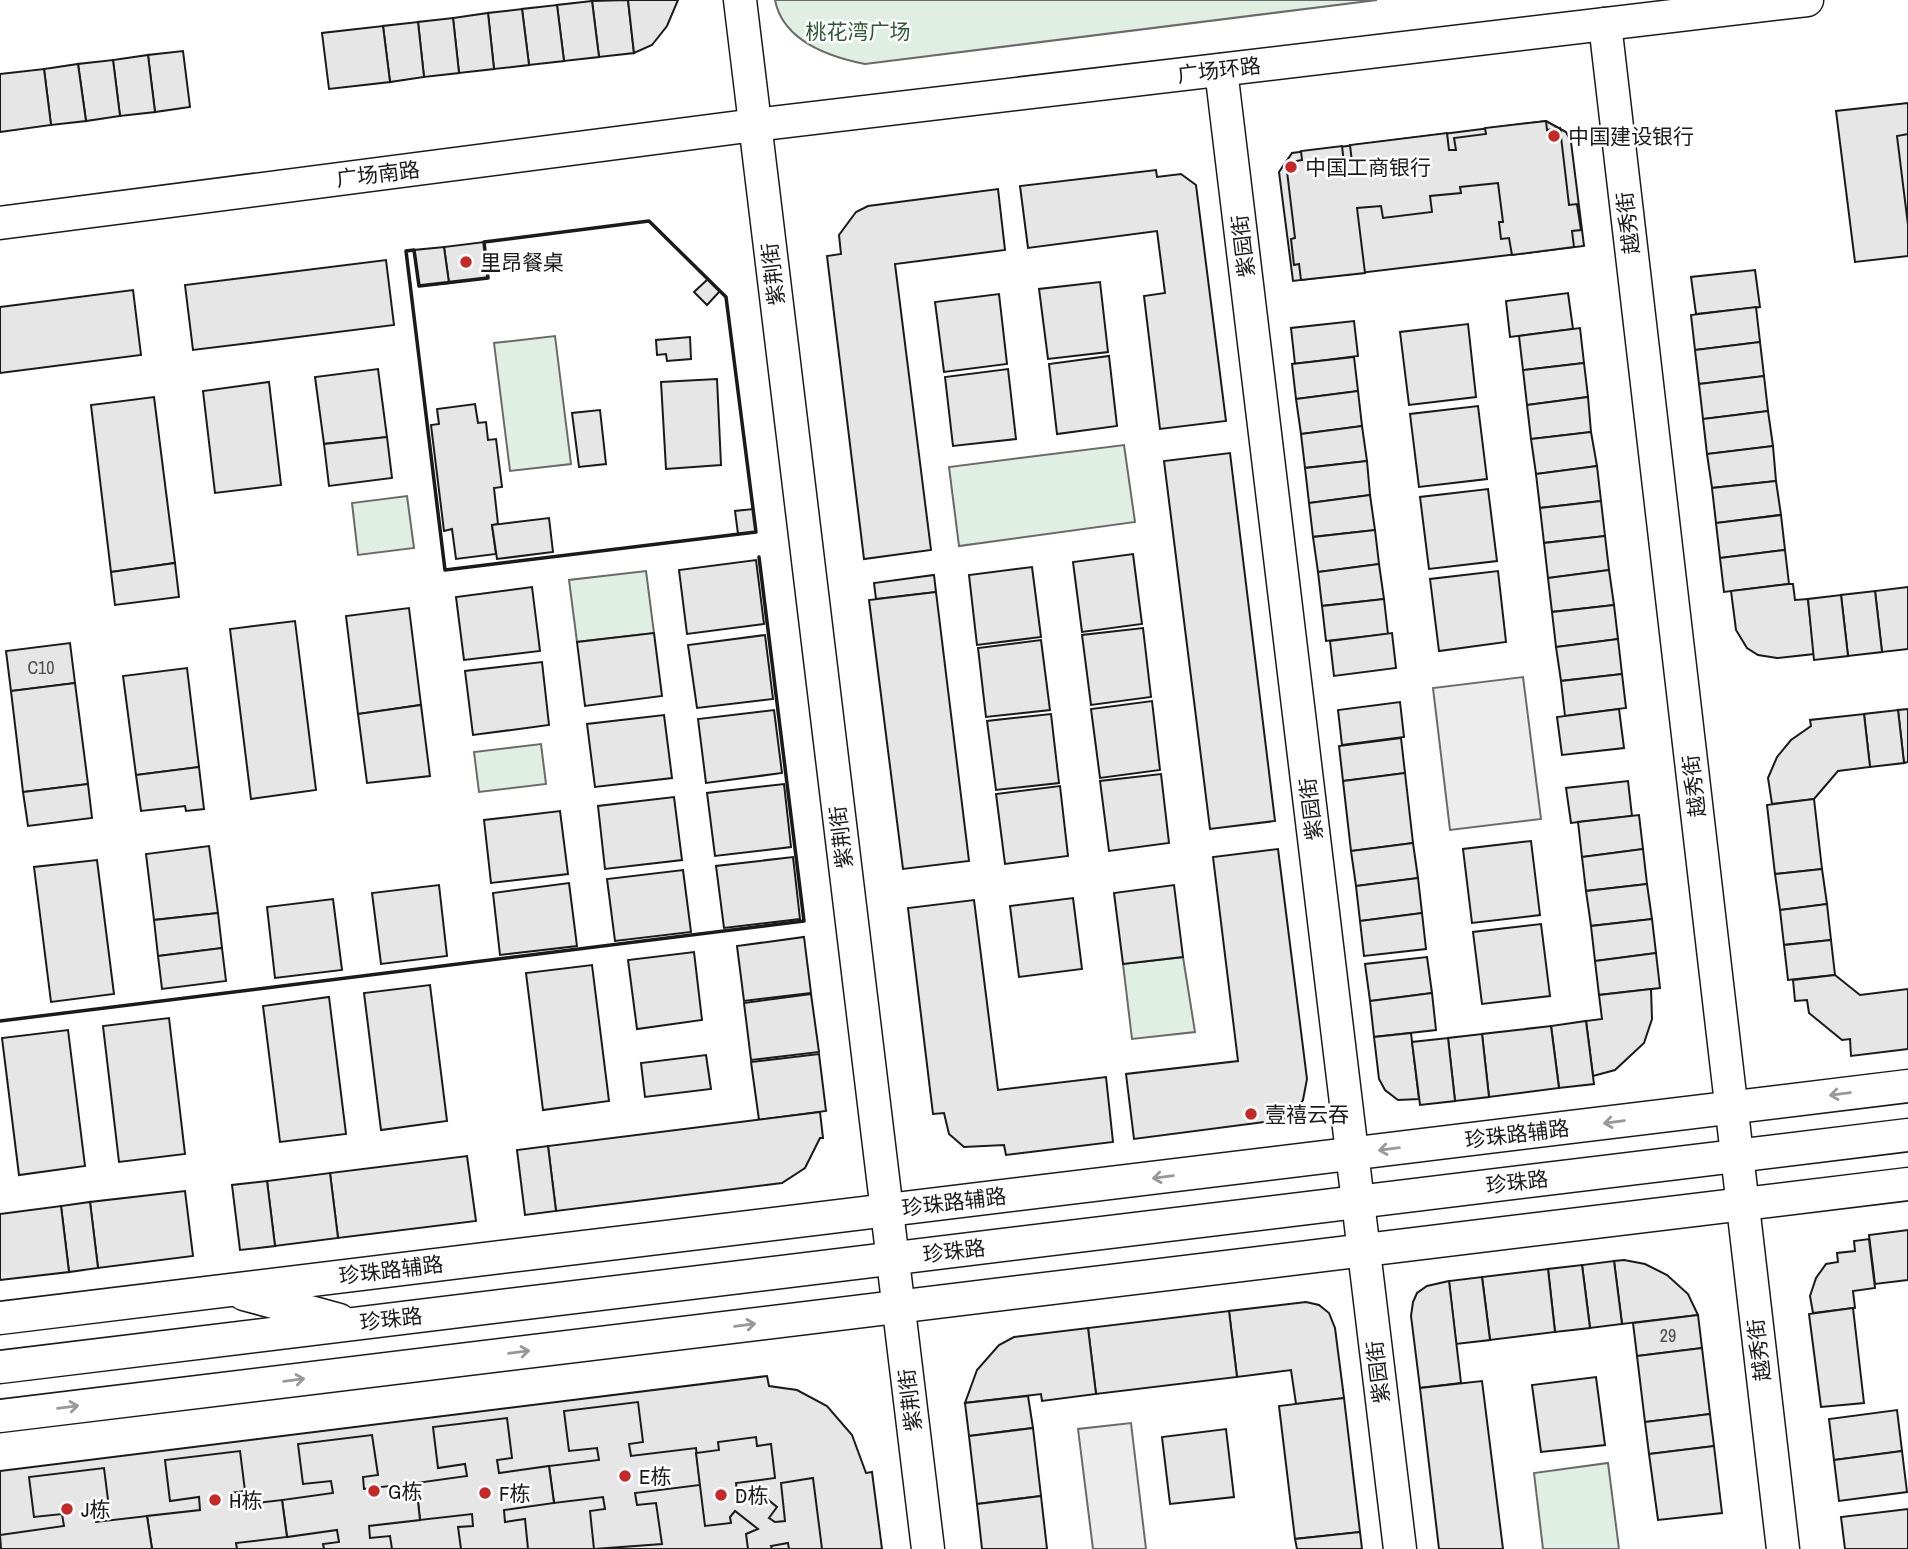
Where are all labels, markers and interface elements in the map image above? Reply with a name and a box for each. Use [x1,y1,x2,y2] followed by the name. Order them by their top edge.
[806,17,911,46] park label: 桃花湾广场
[1176,50,1262,90] street label: 广场环路
[1568,122,1694,151] place label: 中国建设银行
[1546,128,1562,144] marker: 中国建设银行
[1305,153,1431,182] place label: 中国工商银行
[335,154,421,194] street label: 广场南路
[1283,159,1299,175] marker: 中国工商银行
[1610,190,1646,256] street label: 越秀街
[1225,213,1261,279] street label: 紫园街
[755,241,791,307] street label: 紫荆街
[480,248,564,277] place label: 里昂餐桌
[458,254,474,270] marker: 里昂餐桌
[27,655,55,680] house number: C10
[1676,753,1712,819] street label: 越秀街
[1293,776,1329,842] street label: 紫园街
[823,804,859,870] street label: 紫荆街
[1829,1088,1852,1101] one-way arrow
[1265,1100,1349,1129] place label: 壹禧云吞
[1243,1106,1259,1122] marker: 壹禧云吞
[1463,1113,1571,1155] street label: 珍珠路辅路
[1604,1115,1626,1128] one-way arrow
[1378,1143,1400,1156] one-way arrow
[1484,1164,1550,1200] street label: 珍珠路
[1152,1170,1175,1183] one-way arrow
[900,1181,1008,1223] street label: 珍珠路辅路
[921,1233,987,1269] street label: 珍珠路
[337,1249,445,1291] street label: 珍珠路辅路
[358,1301,424,1337] street label: 珍珠路
[1741,1317,1777,1383] street label: 越秀街
[733,1318,756,1331] one-way arrow
[1660,1323,1676,1348] house number: 29
[1360,1339,1396,1405] street label: 紫园街
[508,1346,530,1359] one-way arrow
[892,1367,928,1433] street label: 紫荆街
[282,1373,304,1386] one-way arrow
[56,1401,79,1414] one-way arrow
[639,1462,672,1491] place label: E栋
[617,1468,633,1484] marker: E栋
[388,1477,422,1506] place label: G栋
[499,1479,531,1508] place label: F栋
[735,1481,768,1510] place label: D栋
[366,1483,382,1499] marker: G栋
[477,1485,493,1501] marker: F栋
[229,1486,262,1515] place label: H栋
[713,1487,729,1503] marker: D栋
[207,1492,223,1508] marker: H栋
[81,1495,111,1524] place label: J栋
[59,1501,75,1517] marker: J栋

